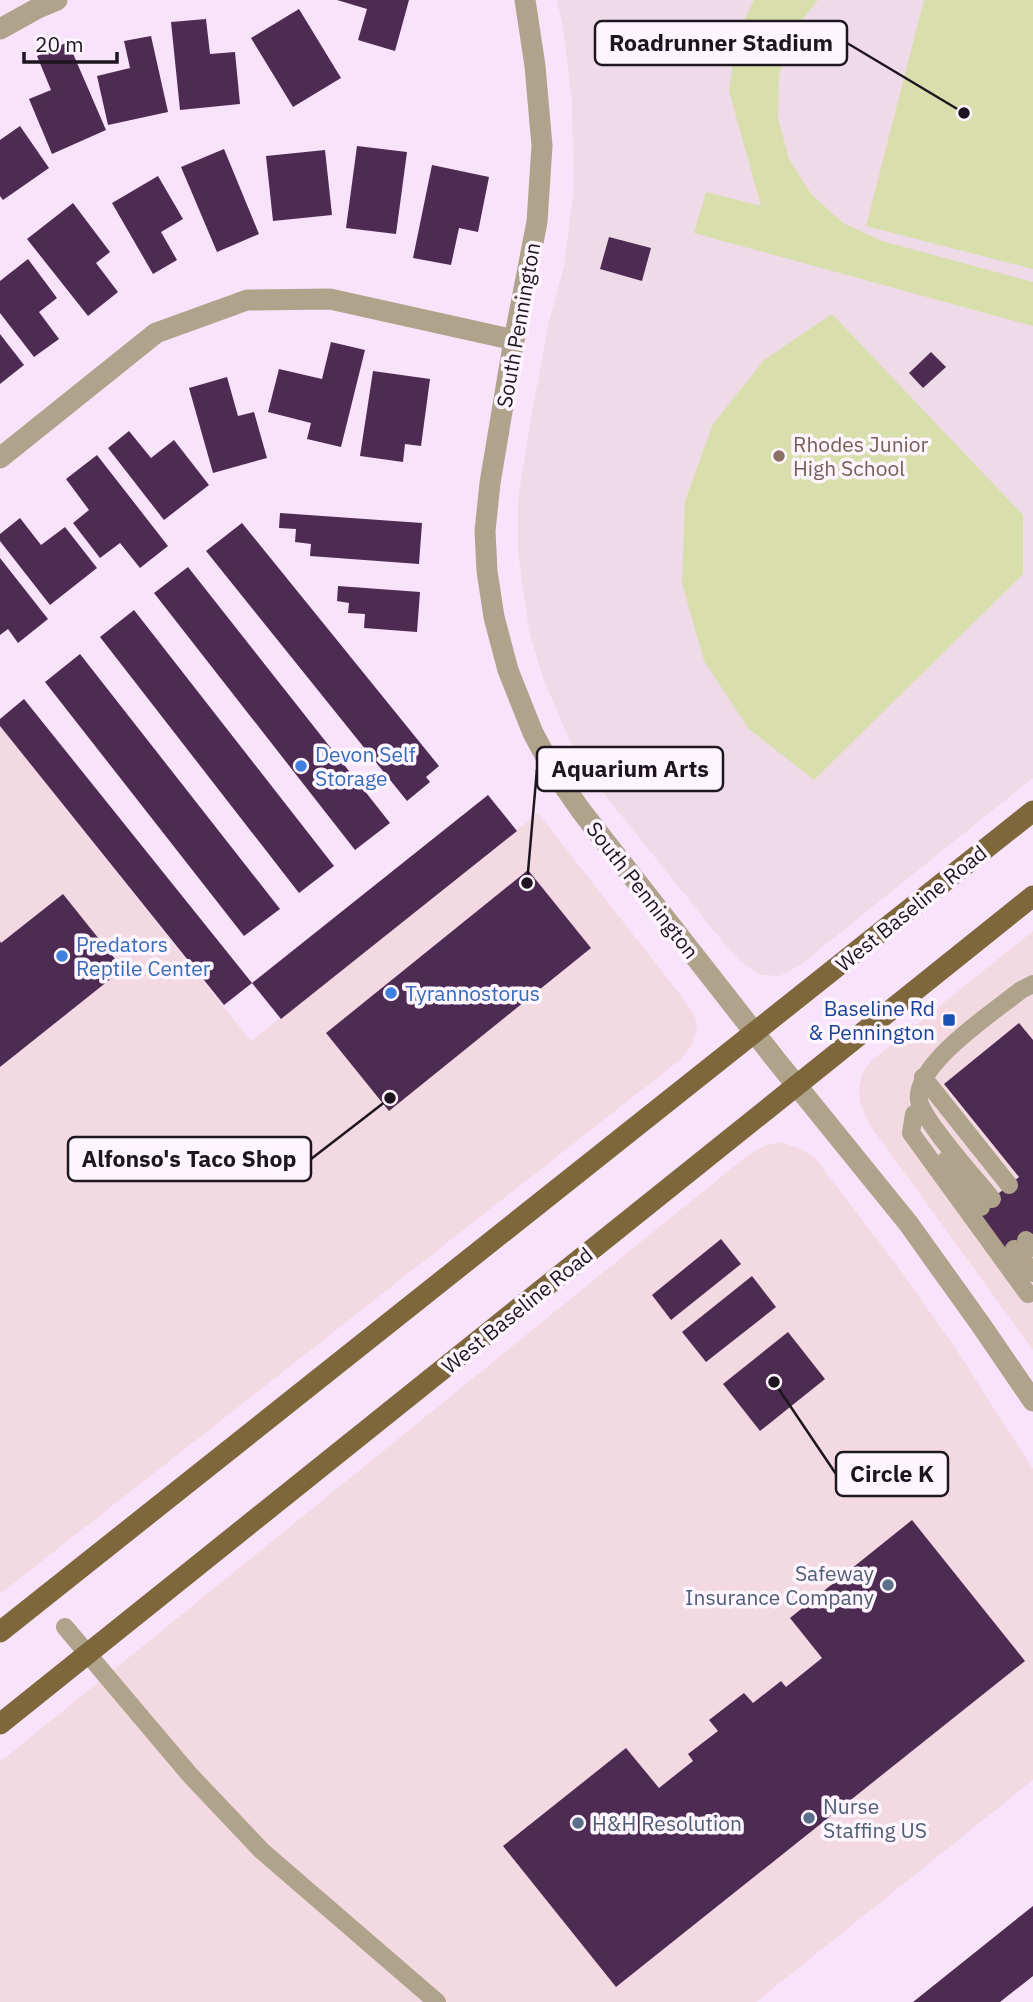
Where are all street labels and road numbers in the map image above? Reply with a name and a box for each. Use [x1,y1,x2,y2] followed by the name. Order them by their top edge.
[490,240,546,410] street label: South Pennington
[581,816,705,964] street label: South Pennington
[830,838,992,978] street label: West Baseline Road
[436,1240,598,1380] street label: West Baseline Road

